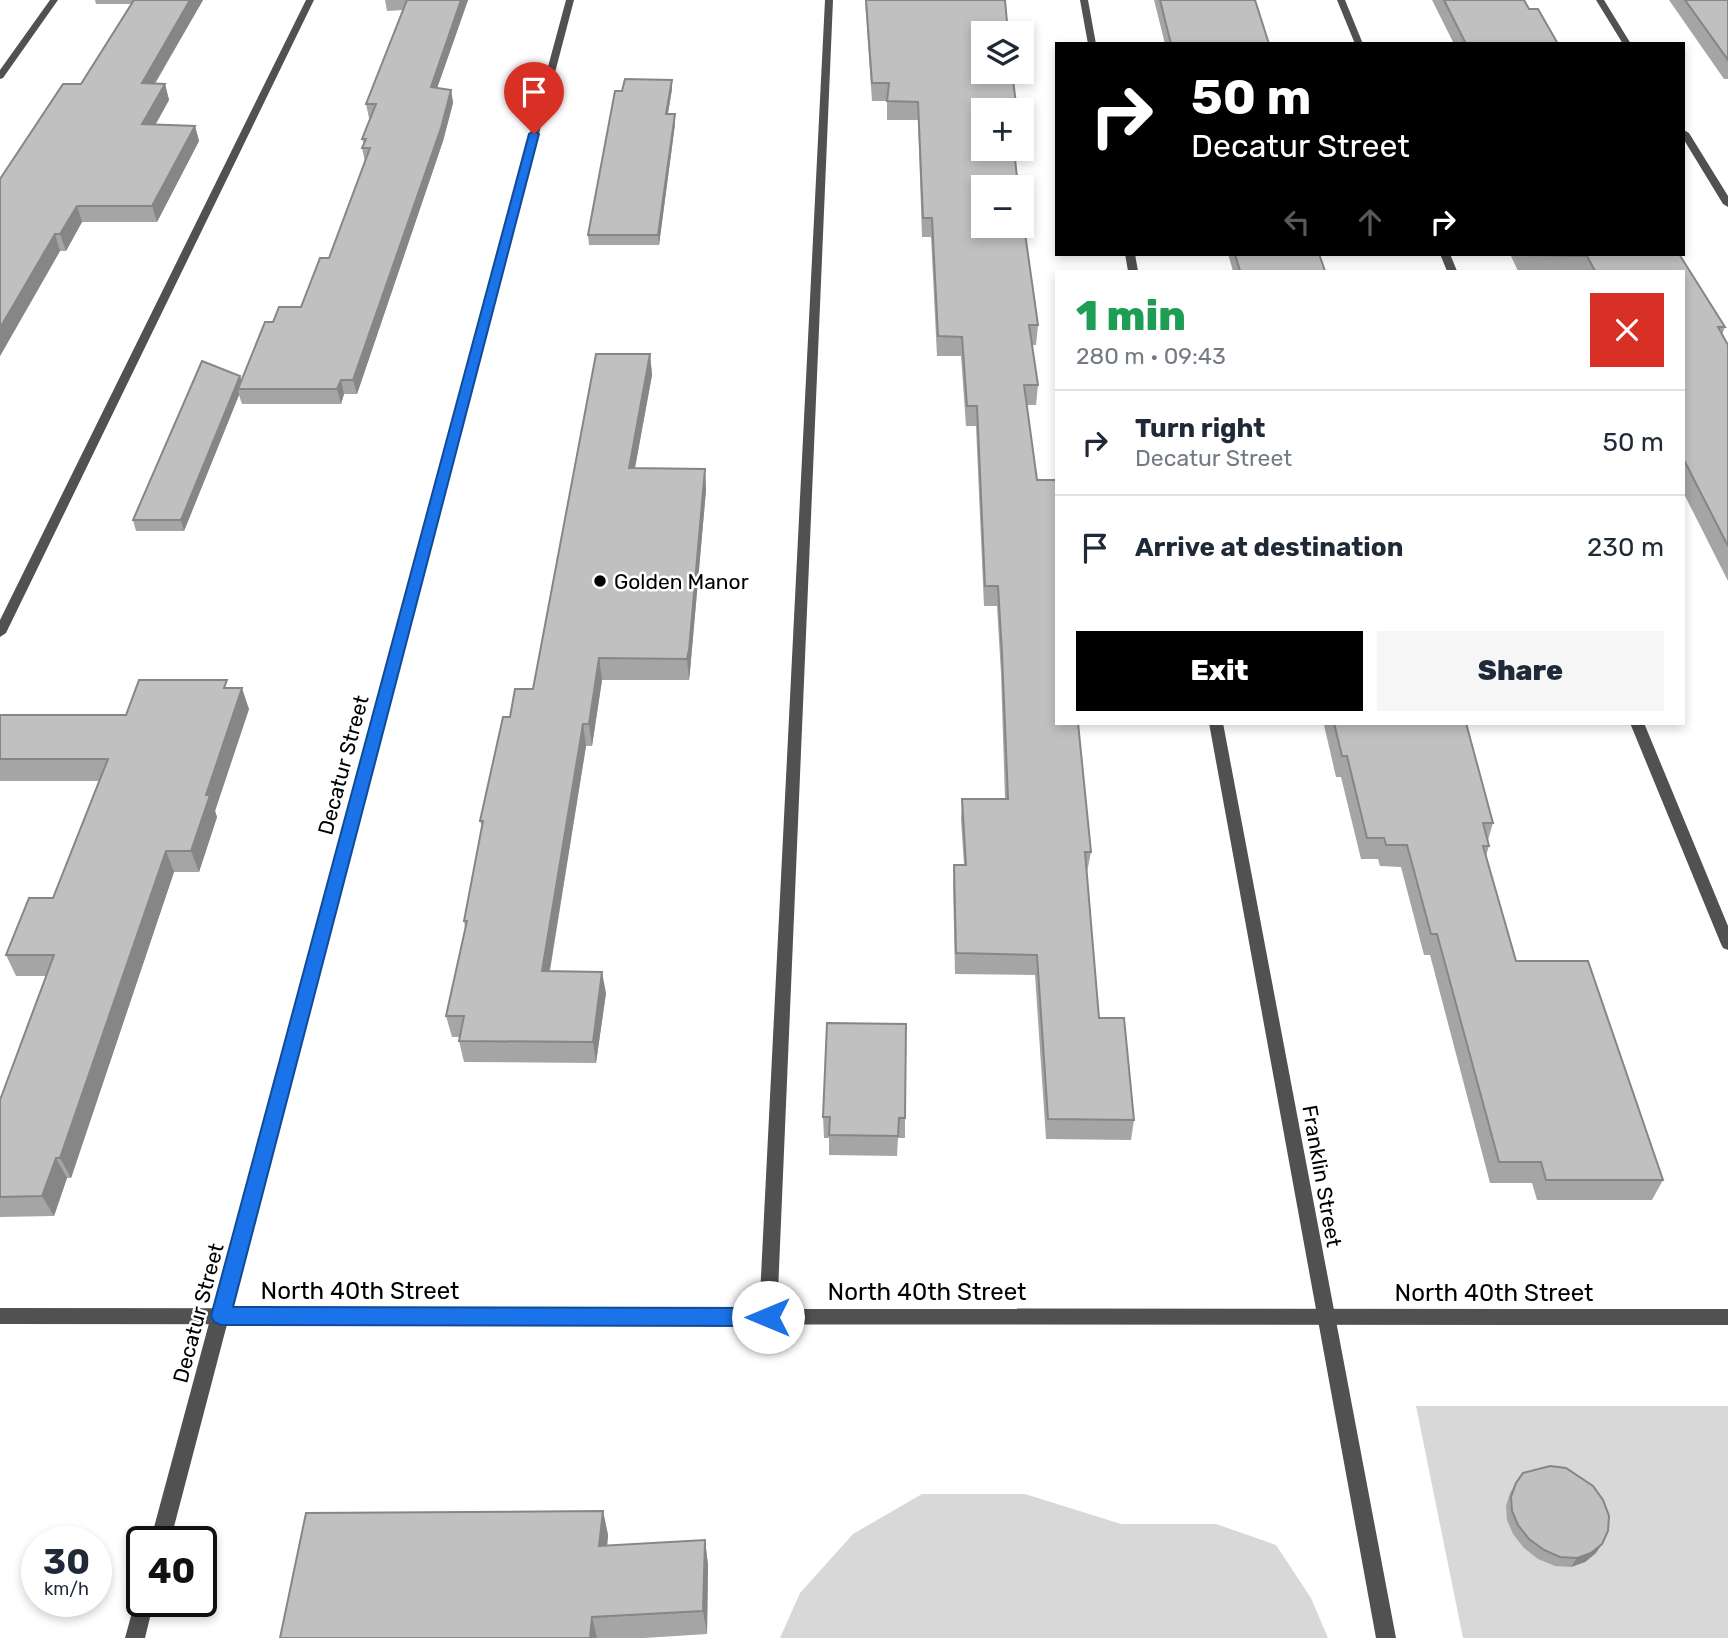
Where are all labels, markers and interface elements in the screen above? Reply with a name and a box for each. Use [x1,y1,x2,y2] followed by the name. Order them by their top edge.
[971,21,1034,238] map controls
[971,21,1034,84] button: layers
[504,62,564,134] pin
[1191,68,1311,126] text: 50 m
[1076,70,1167,161] icon: right
[515,73,553,111] icon: arrive
[971,98,1034,161] button: +
[1191,127,1410,165] text: Decatur Street
[971,175,1034,238] button: −
[1278,203,1316,241] icon: left
[1351,203,1389,241] icon: ahead
[1424,203,1462,241] icon: right
[1076,291,1186,341] text: 1 min
[1590,293,1664,367] button: close
[1076,342,1226,370] text: 280 m · 09:43
[1135,413,1265,444] text: Turn right
[1076,424,1114,462] icon: right
[1603,427,1664,458] text: 50 m
[1135,444,1292,472] text: Decatur Street
[1076,529,1114,567] icon: arrive
[1135,532,1403,563] text: Arrive at destination
[1587,532,1664,563] text: 230 m
[614,569,749,594] place label: Golden Manor
[592,573,608,589] marker: Golden Manor
[1076,631,1363,711] button: Exit
[1377,631,1664,711] button: Share
[312,692,374,838] street label: Decatur Street
[1297,1103,1347,1249] street label: Franklin Street
[167,1240,229,1386] street label: Decatur Street
[261,1277,459,1305] street label: North 40th Street
[828,1278,1026,1306] street label: North 40th Street
[1395,1279,1593,1307] street label: North 40th Street
[731,1280,805,1354] position arrow
[126,1526,217,1617] speed limit sign: 40
[43,1541,90,1583] text: 30
[44,1578,89,1600] text: km/h

